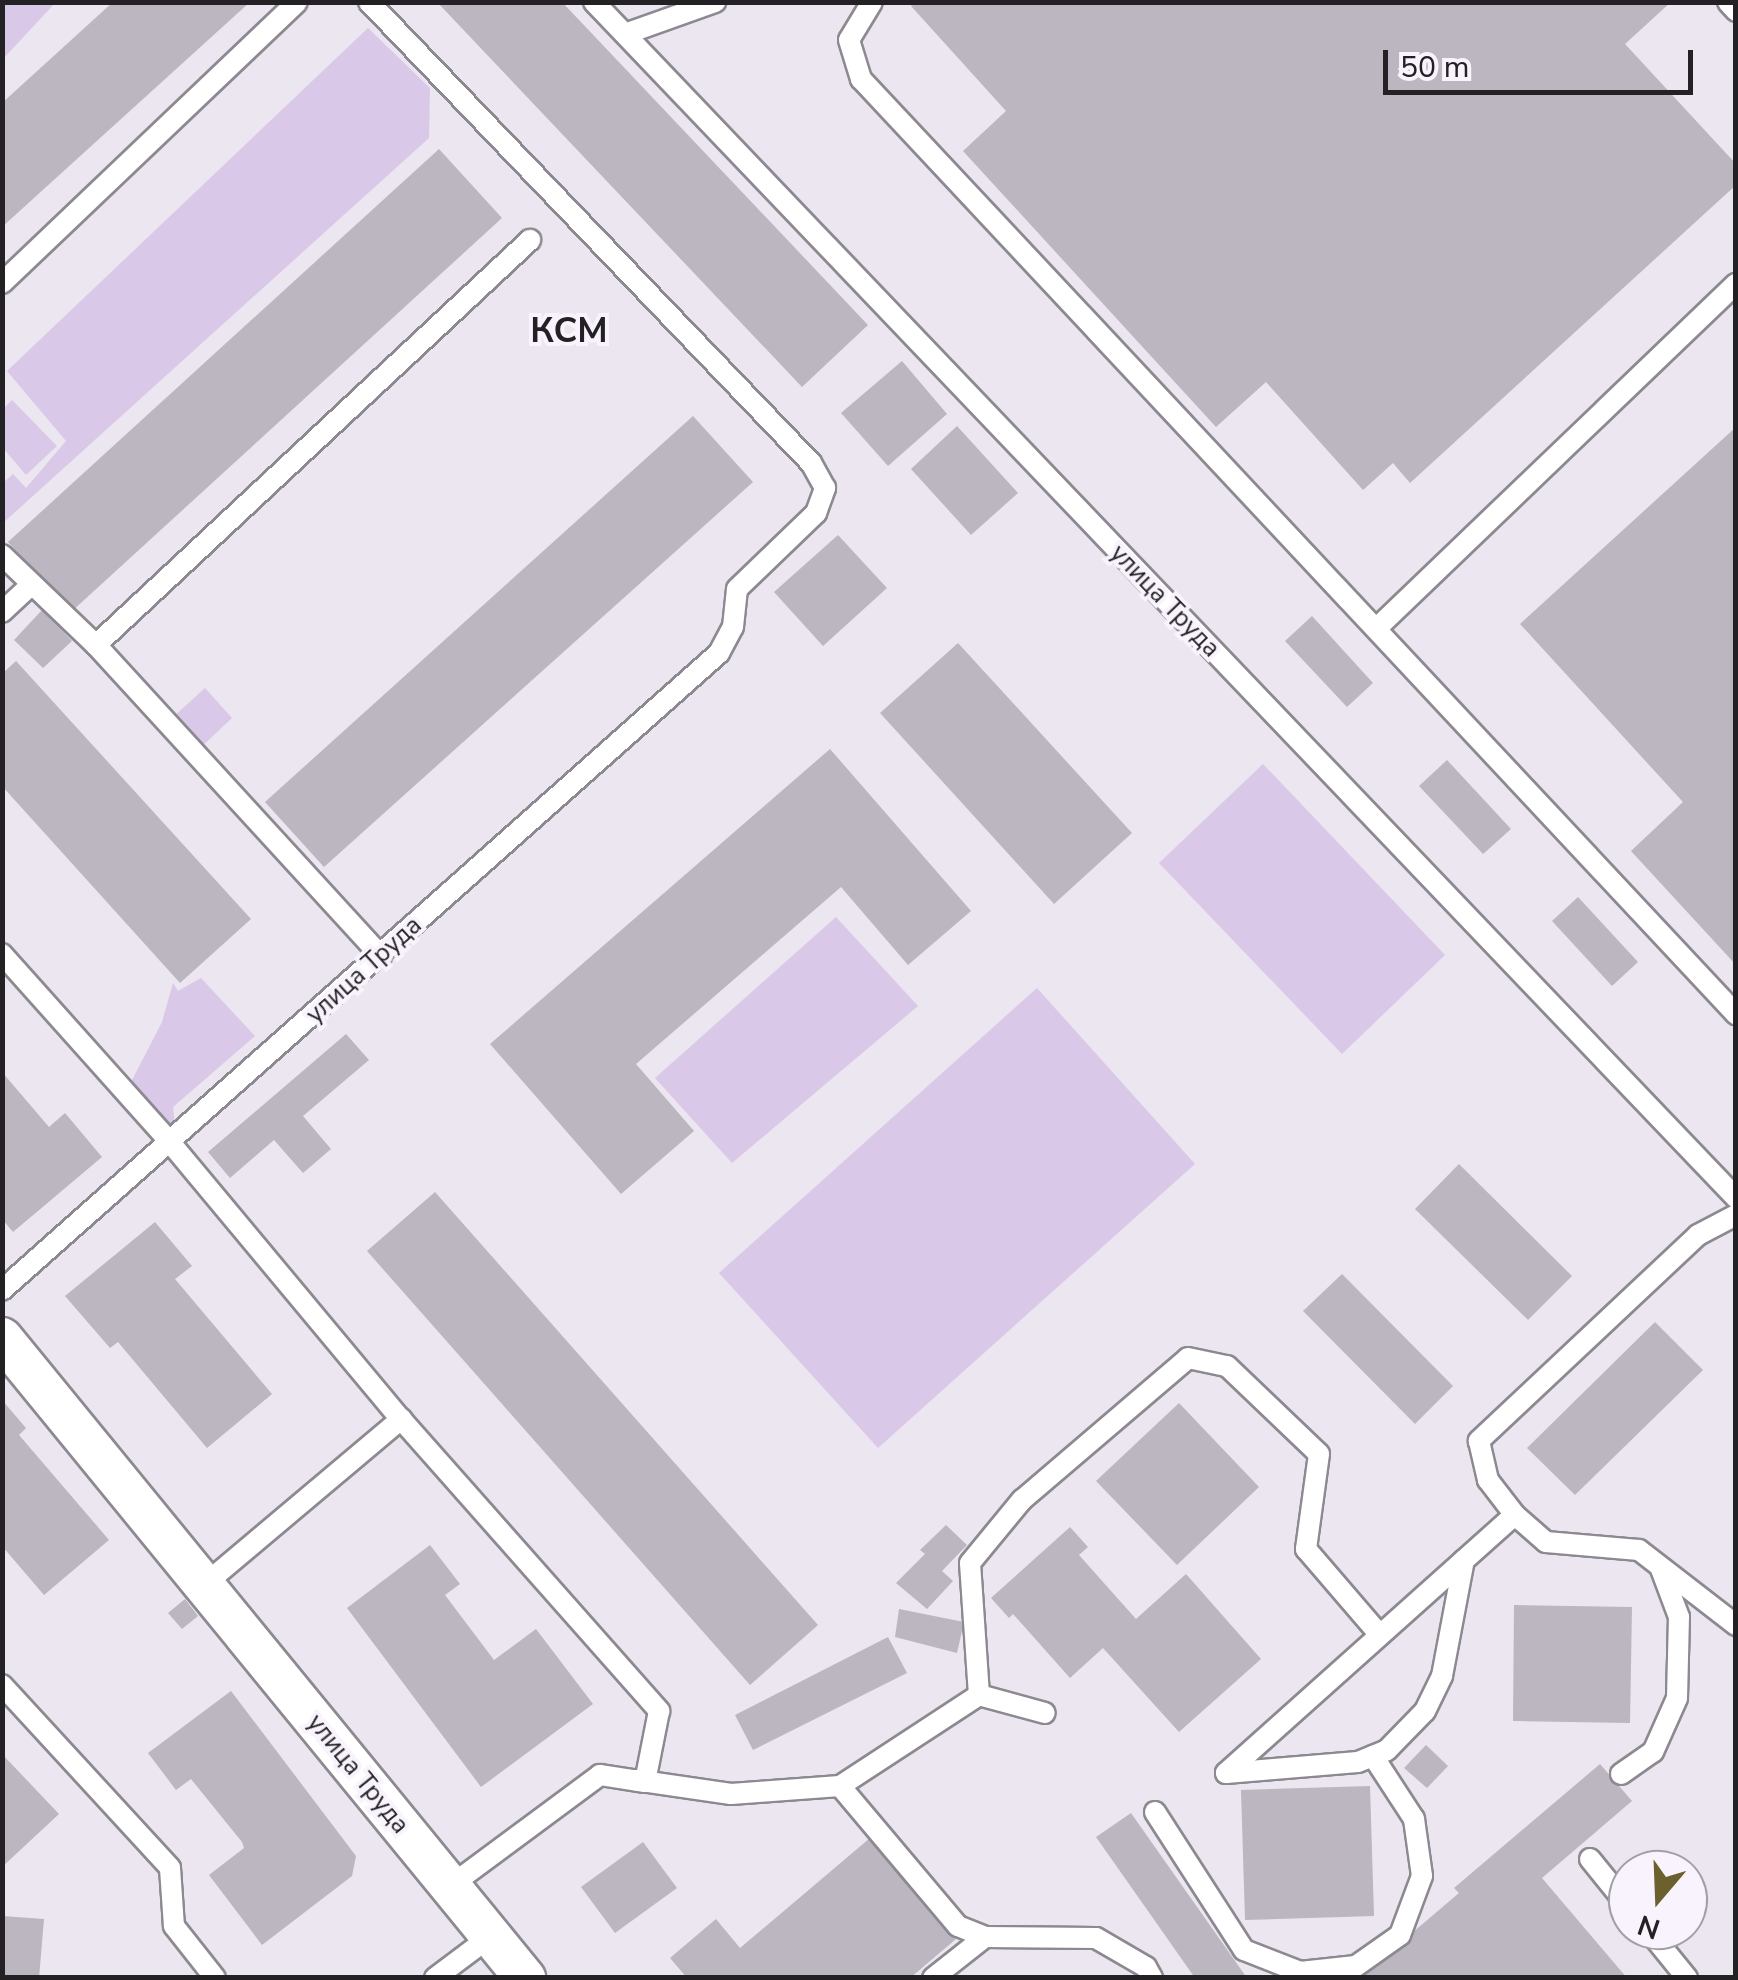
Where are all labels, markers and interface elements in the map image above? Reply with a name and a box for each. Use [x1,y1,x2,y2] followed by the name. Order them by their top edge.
[1388,30,1698,92] scale bar
[1400,47,1469,88] text: 50 m
[530,310,608,352] district label: КСМ
[1104,538,1226,664] street label: улица Труда
[300,910,428,1030] street label: улица Труда
[301,1708,415,1840] street label: улица Труда
[1608,1850,1708,1950] north arrow
[1633,1905,1665,1948] text: N

